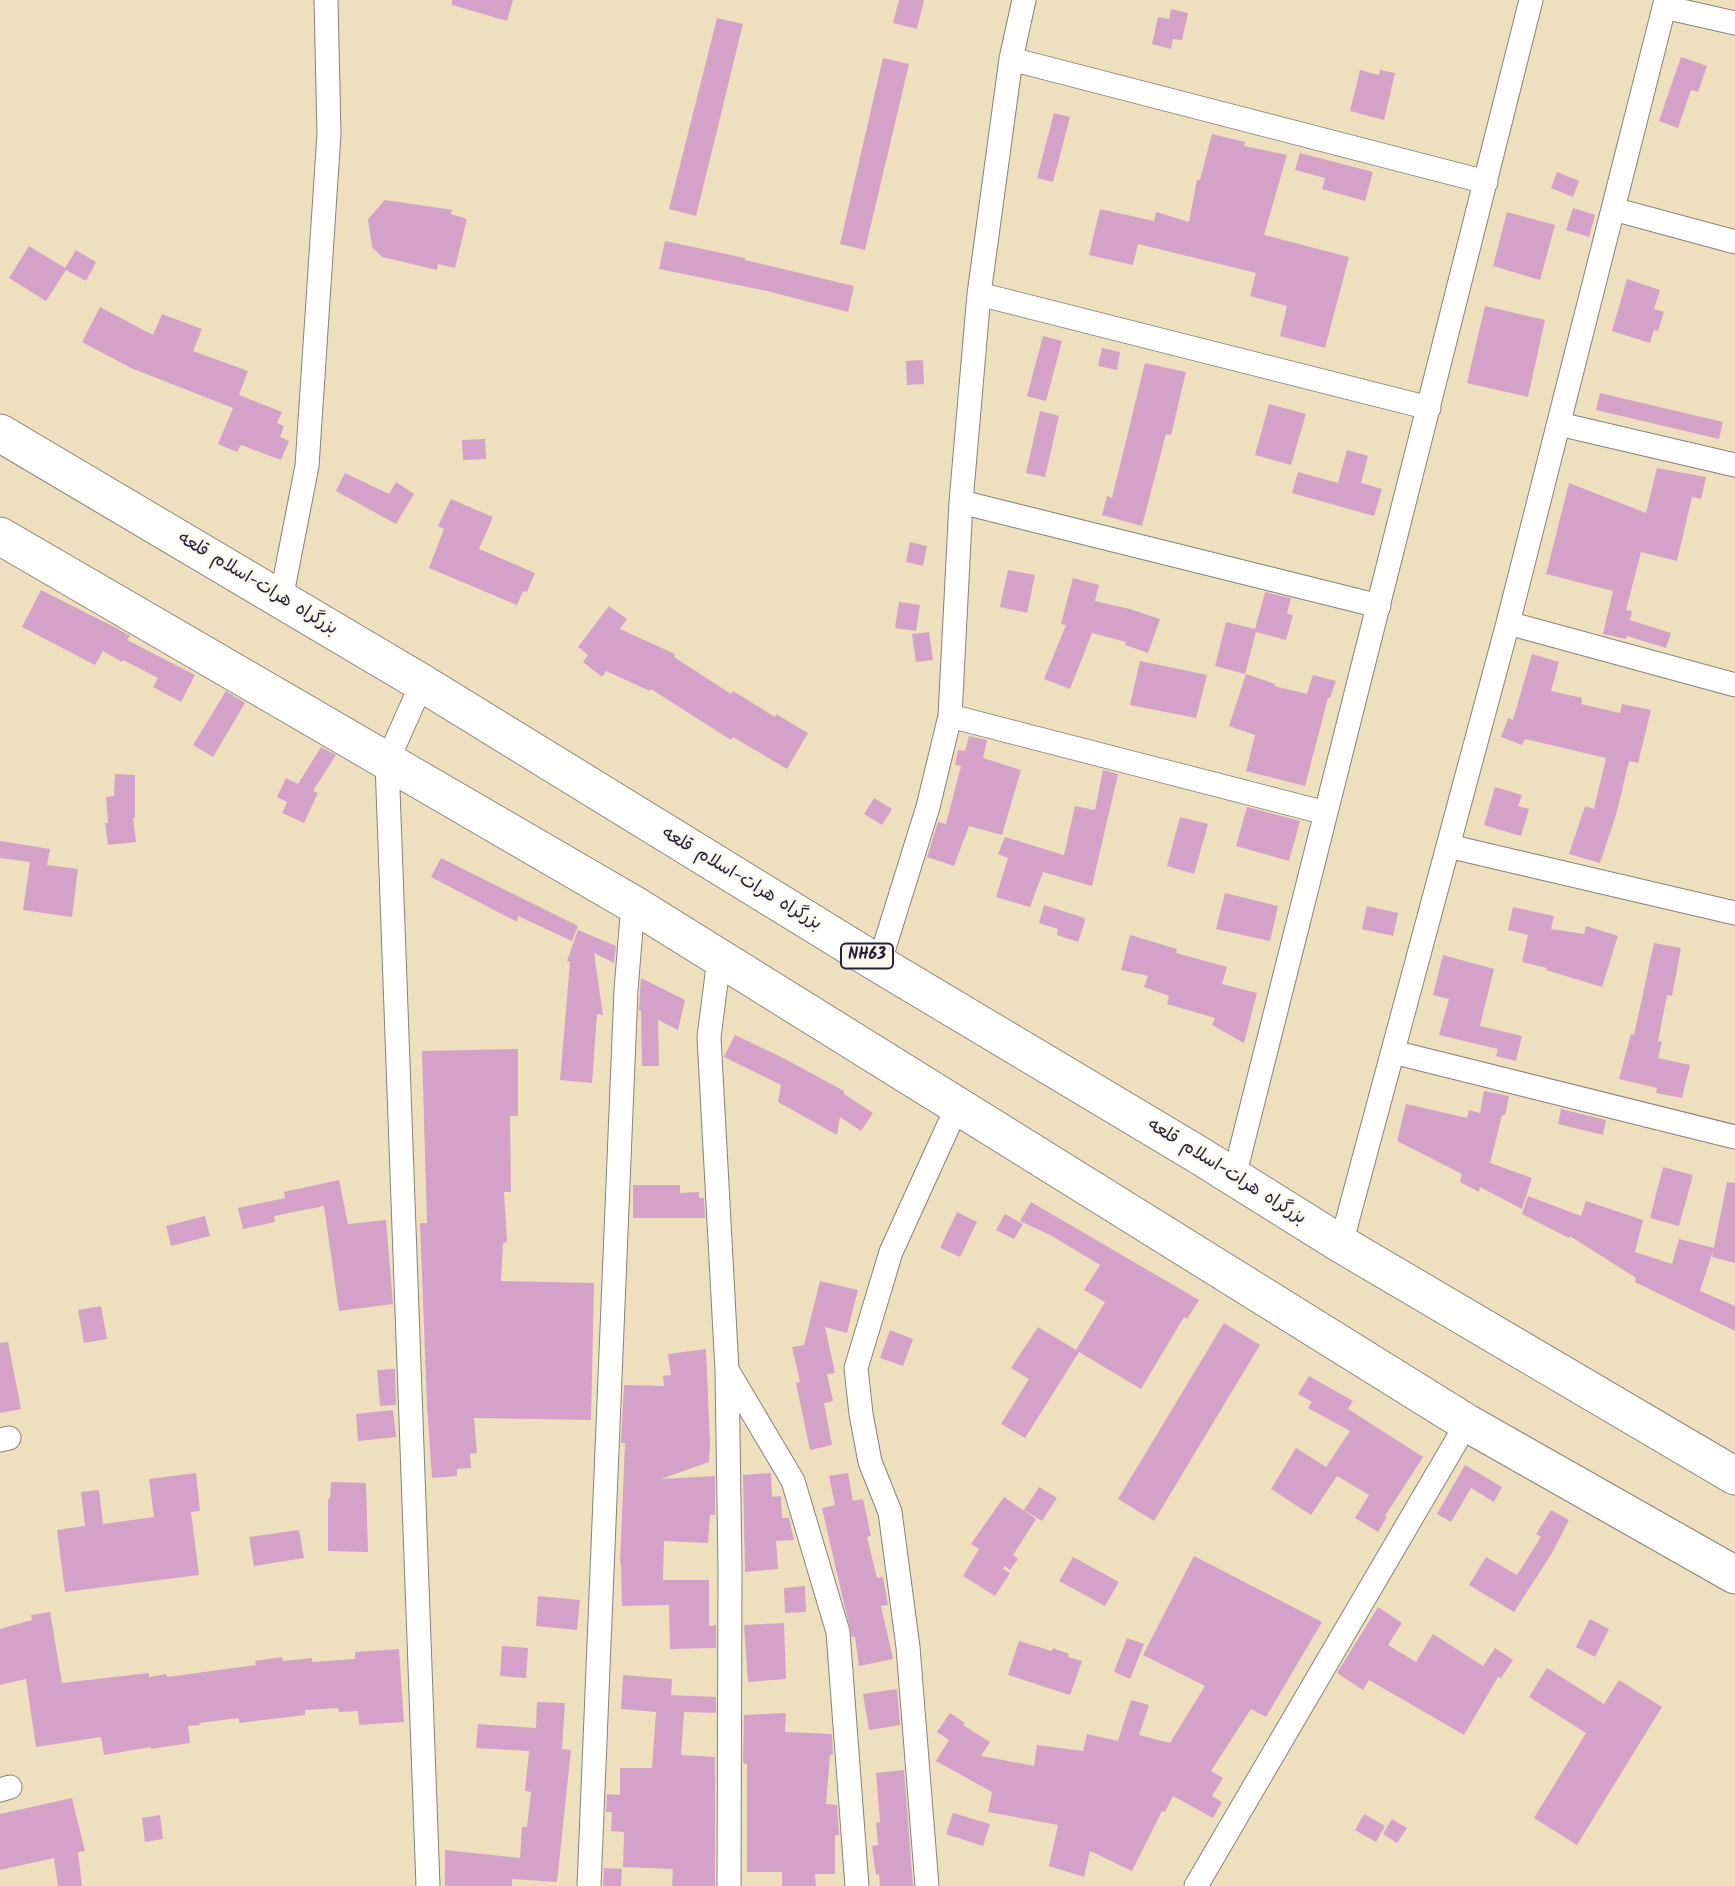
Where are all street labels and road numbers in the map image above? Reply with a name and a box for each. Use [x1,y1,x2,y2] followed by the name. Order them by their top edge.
[173,529,341,641] street label: بزرگراه هرات-اسلام قلعه
[657,824,825,936] street label: بزرگراه هرات-اسلام قلعه
[841,944,893,968] road number: NH63
[1143,1115,1309,1231] street label: بزرگراه هرات-اسلام قلعه

